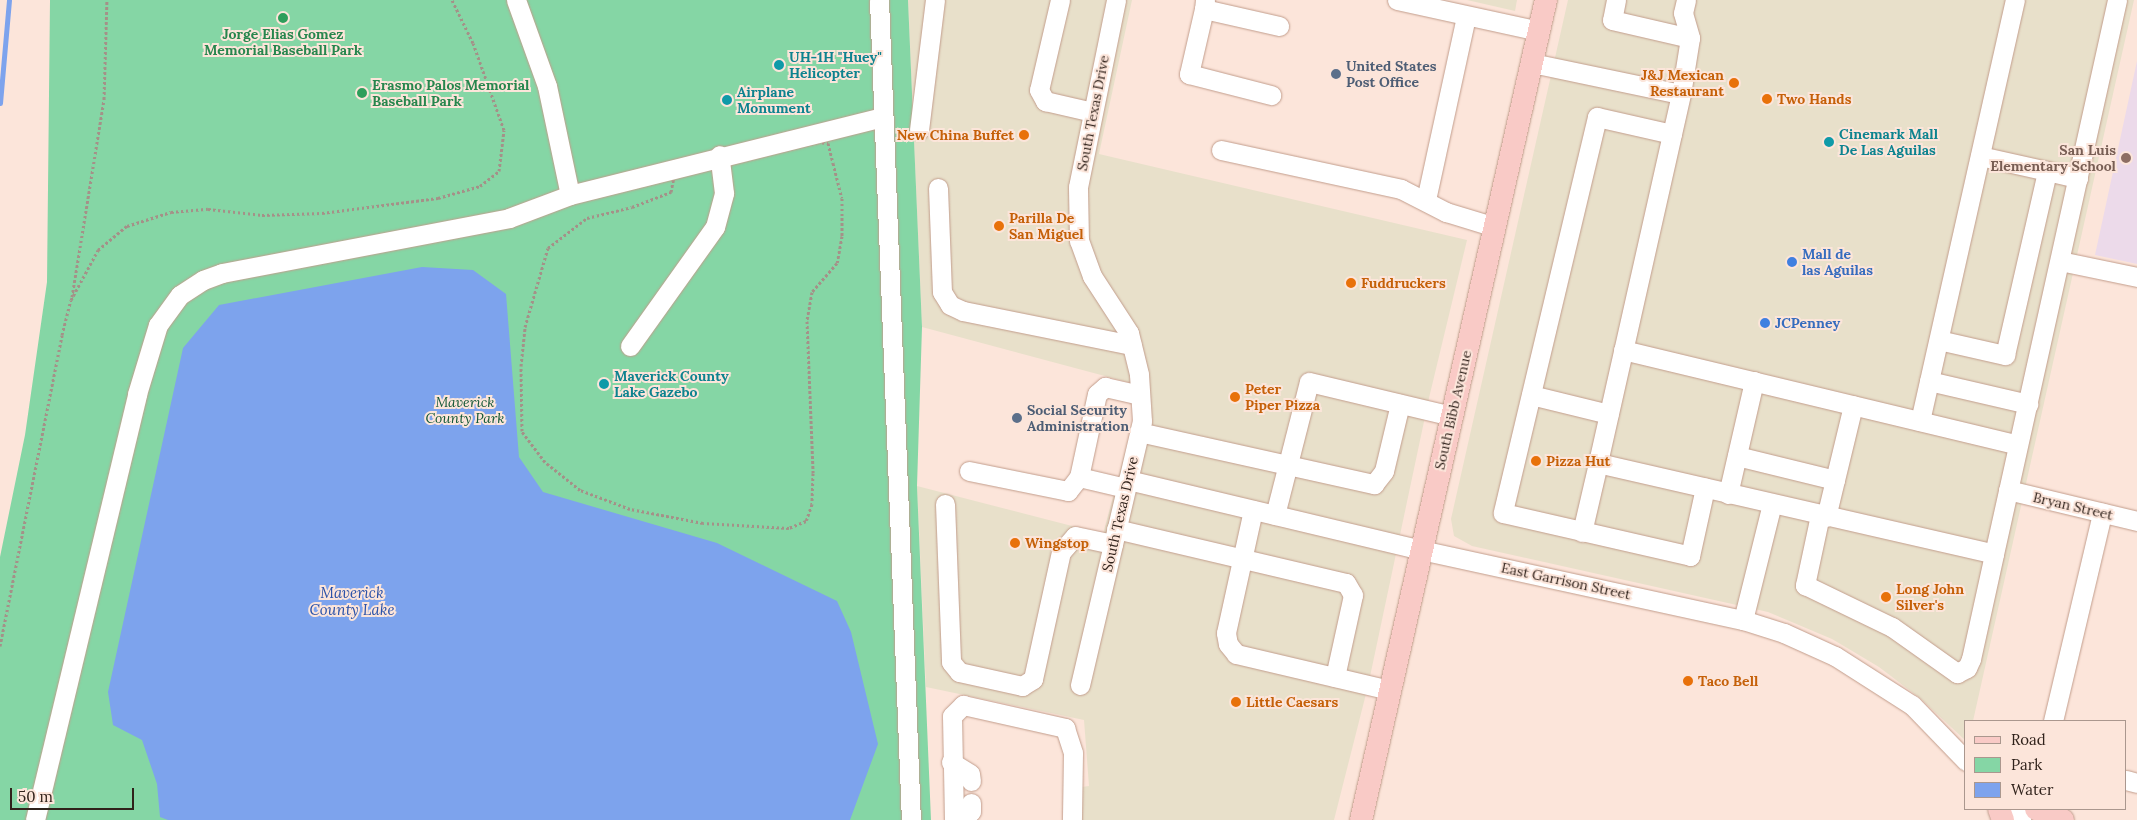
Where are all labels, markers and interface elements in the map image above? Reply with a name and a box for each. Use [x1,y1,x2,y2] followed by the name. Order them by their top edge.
[277,12,289,24] marker: Jorge Elias Gomez Memorial Baseball Park
[204,26,362,58] place label: Jorge Elias Gomez Memorial Baseball Park
[789,49,882,82] place label: UH-1H "Huey" Helicopter
[1074,54,1112,172] street label: South Texas Drive
[1346,58,1436,90] place label: United States Post Office
[773,59,785,71] marker: UH-1H "Huey" Helicopter
[1641,67,1724,100] place label: J&J Mexican Restaurant
[1330,68,1342,80] marker: United States Post Office
[372,77,529,110] place label: Erasmo Palos Memorial Baseball Park
[1728,77,1740,89] marker: J&J Mexican Restaurant
[737,84,811,116] place label: Airplane Monument
[356,87,368,99] marker: Erasmo Palos Memorial Baseball Park
[1777,91,1851,107] place label: Two Hands
[1761,93,1773,105] marker: Two Hands
[721,94,733,106] marker: Airplane Monument
[1839,126,1938,158] place label: Cinemark Mall De Las Aguilas
[897,127,1014,143] place label: New China Buffet
[1018,129,1030,141] marker: New China Buffet
[1823,136,1835,148] marker: Cinemark Mall De Las Aguilas
[1990,142,2116,174] place label: San Luis Elementary School
[2120,152,2132,164] marker: San Luis Elementary School
[1009,210,1084,242] place label: Parilla De San Miguel
[993,220,1005,232] marker: Parilla De San Miguel
[1802,246,1873,278] place label: Mall de las Aguilas
[1786,256,1798,268] marker: Mall de las Aguilas
[1361,275,1446,291] place label: Fuddruckers
[1345,277,1357,289] marker: Fuddruckers
[1775,315,1840,331] place label: JCPenney
[1759,317,1771,329] marker: JCPenney
[1431,349,1475,471] street label: South Bibb Avenue
[614,368,729,401] place label: Maverick County Lake Gazebo
[598,378,610,390] marker: Maverick County Lake Gazebo
[1245,381,1320,414] place label: Peter Piper Pizza
[1229,391,1241,403] marker: Peter Piper Pizza
[425,394,505,427] park label: Maverick County Park
[1027,402,1129,434] place label: Social Security Administration
[1011,412,1023,424] marker: Social Security Administration
[1546,453,1610,469] place label: Pizza Hut
[1099,455,1141,573] street label: South Texas Drive
[1530,455,1542,467] marker: Pizza Hut
[2031,489,2115,523] street label: Bryan Street
[1025,535,1089,551] place label: Wingstop
[1009,537,1021,549] marker: Wingstop
[1500,559,1632,603] street label: East Garrison Street
[1896,581,1964,614] place label: Long John Silver's
[309,583,395,618] water label: Maverick County Lake
[1880,591,1892,603] marker: Long John Silver's
[1698,673,1758,689] place label: Taco Bell
[1682,675,1694,687] marker: Taco Bell
[1246,694,1338,710] place label: Little Caesars
[1230,696,1242,708] marker: Little Caesars
[1964,720,2127,810] legend
[2011,730,2046,749] text: Road
[2011,755,2042,774] text: Park
[12,778,136,810] scale bar
[2011,780,2053,799] text: Water
[18,787,53,806] text: 50 m

